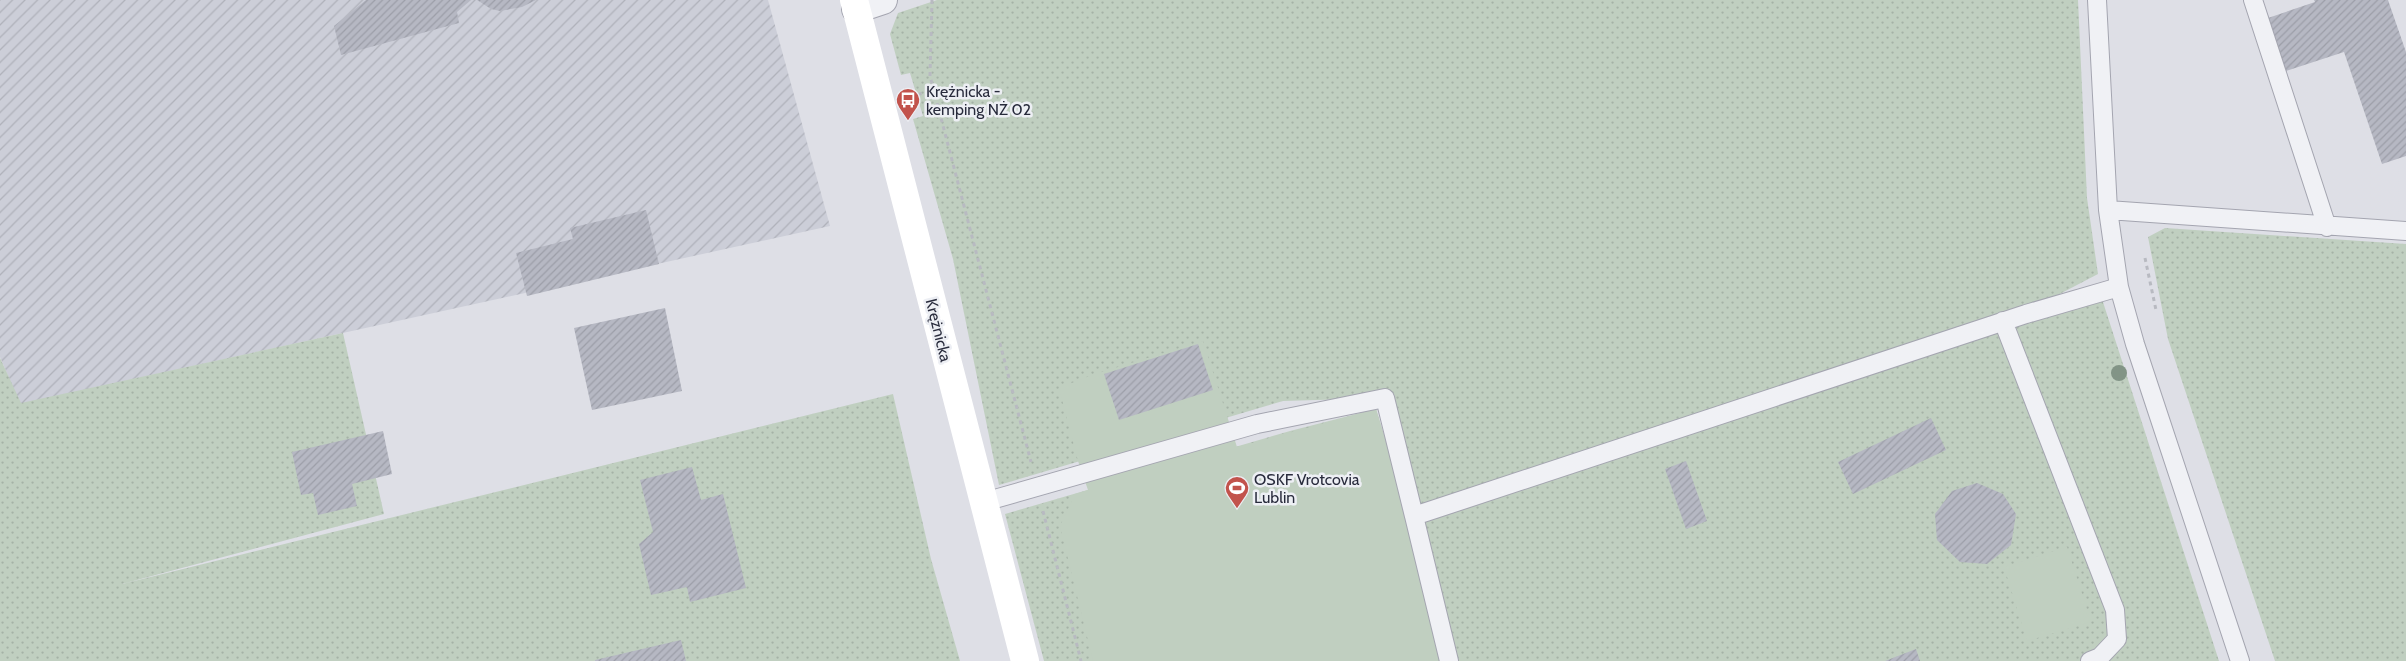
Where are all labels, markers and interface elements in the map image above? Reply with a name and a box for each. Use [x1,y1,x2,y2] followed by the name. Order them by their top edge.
[926,82,1031,119] place label: Krężnicka - kemping NŻ 02
[895,87,921,121] bus stop icon: Krężnicka - kemping NŻ 02
[922,297,956,364] street label: Krężnicka
[1254,470,1360,507] place label: OSKF Vrotcovia Lublin
[1224,475,1250,509] sports icon: OSKF Vrotcovia Lublin

